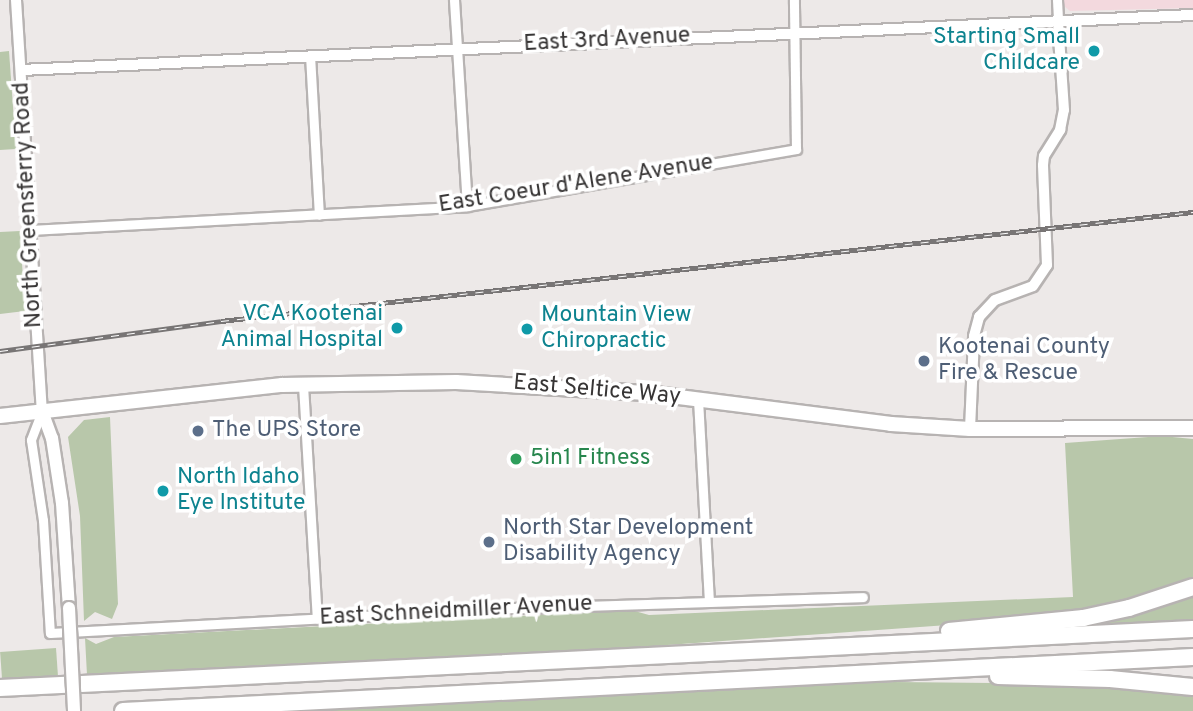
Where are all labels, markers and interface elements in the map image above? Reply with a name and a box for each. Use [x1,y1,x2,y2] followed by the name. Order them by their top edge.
[522,23,692,59] street label: East 3rd Avenue
[933,24,1080,78] place label: Starting Small Childcare
[1086,43,1102,59] marker: Starting Small Childcare
[9,81,49,329] street label: North Greensferry Road
[436,150,716,220] street label: East Coeur d'Alene Avenue
[221,301,383,355] place label: VCA Kootenai Animal Hospital
[541,302,692,356] place label: Mountain View Chiropractic
[389,320,405,336] marker: VCA Kootenai Animal Hospital
[519,321,535,337] marker: Mountain View Chiropractic
[938,334,1110,388] place label: Kootenai County Fire & Rescue
[916,353,932,369] marker: Kootenai County Fire & Rescue
[512,370,682,412] street label: East Seltice Way
[212,417,361,445] place label: The UPS Store
[190,423,206,439] marker: The UPS Store
[530,445,651,473] place label: 5in1 Fitness
[508,451,524,467] marker: 5in1 Fitness
[177,464,305,518] place label: North Idaho Eye Institute
[155,483,171,499] marker: North Idaho Eye Institute
[503,515,753,569] place label: North Star Development Disability Agency
[481,534,497,550] marker: North Star Development Disability Agency
[318,591,594,633] street label: East Schneidmiller Avenue

